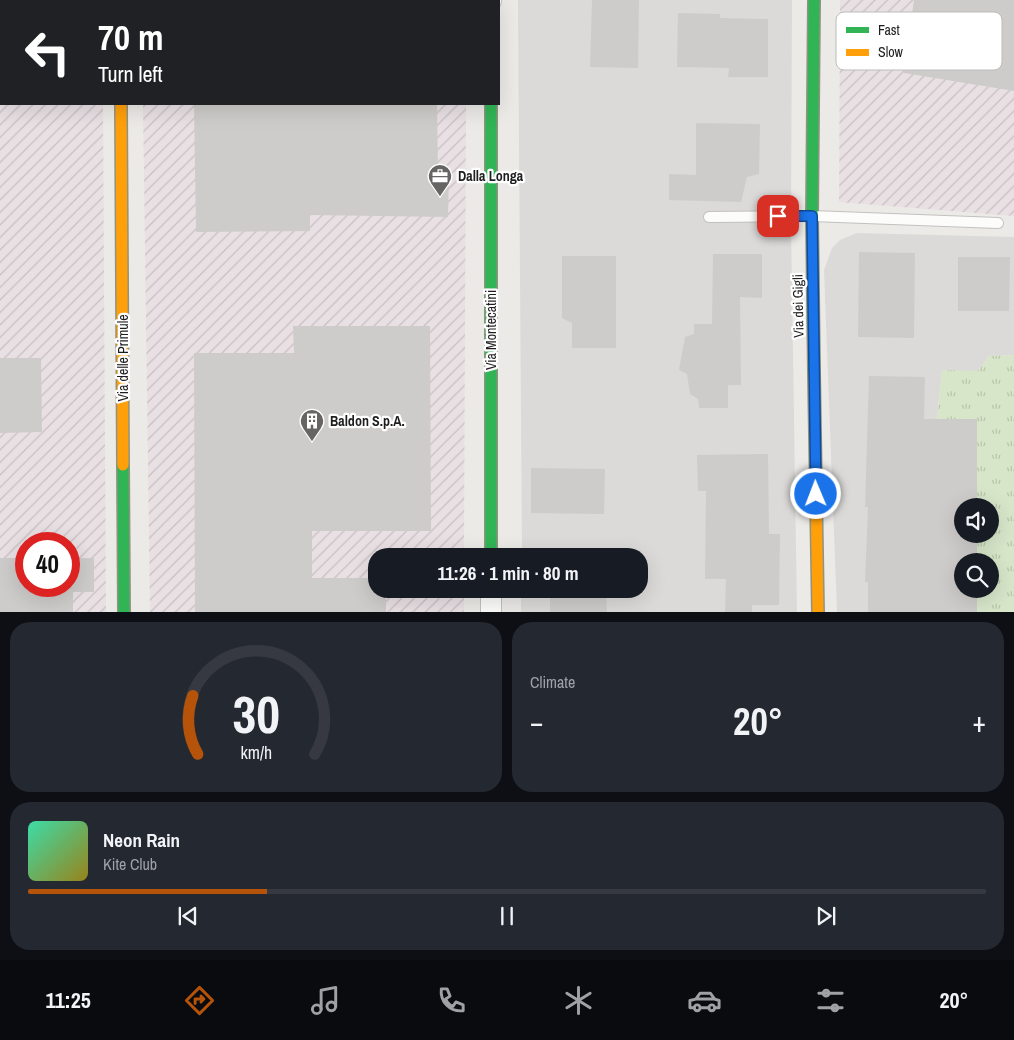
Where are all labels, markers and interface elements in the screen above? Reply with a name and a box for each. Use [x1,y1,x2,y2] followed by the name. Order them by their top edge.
[836,12,1002,70] legend
[98,14,163,61] text: 70 m
[15,20,80,85] icon: left
[878,21,900,39] text: Fast
[878,43,904,61] text: Slow
[98,59,163,89] text: Turn left
[427,163,453,197] office icon: Dalla Longa
[458,167,524,185] place label: Dalla Longa
[757,195,799,237] pin
[764,202,792,230] icon: arrive
[788,274,808,338] street label: Via dei Gigli
[482,290,500,370] street label: Via Montecatini
[114,314,132,402] street label: Via delle Primule
[299,408,325,442] building icon: Baldon S.p.A.
[330,412,405,430] place label: Baldon S.p.A.
[789,467,841,519] position arrow
[954,498,999,598] map controls
[954,498,999,543] button: sound
[15,532,80,597] speed limit sign: 40
[954,553,999,598] button: search
[437,560,579,586] text: 11:26 · 1 min · 80 m
[530,671,575,693] text: Climate
[232,679,280,749] text: 30
[733,696,783,747] text: 20°
[530,703,543,741] text: −
[973,703,986,741] text: +
[240,741,272,765] text: km/h
[103,827,180,853] text: Neon Rain
[103,853,157,875] text: Kite Club
[174,902,202,930] icon: previous
[493,902,521,930] icon: pause
[812,902,840,930] icon: next
[182,983,217,1018] icon: directions
[308,983,343,1018] icon: music
[434,983,469,1018] icon: phone
[561,983,596,1018] icon: climate
[687,983,722,1018] icon: car
[813,983,848,1018] icon: filters
[46,985,91,1015] text: 11:25
[939,985,968,1015] text: 20°

